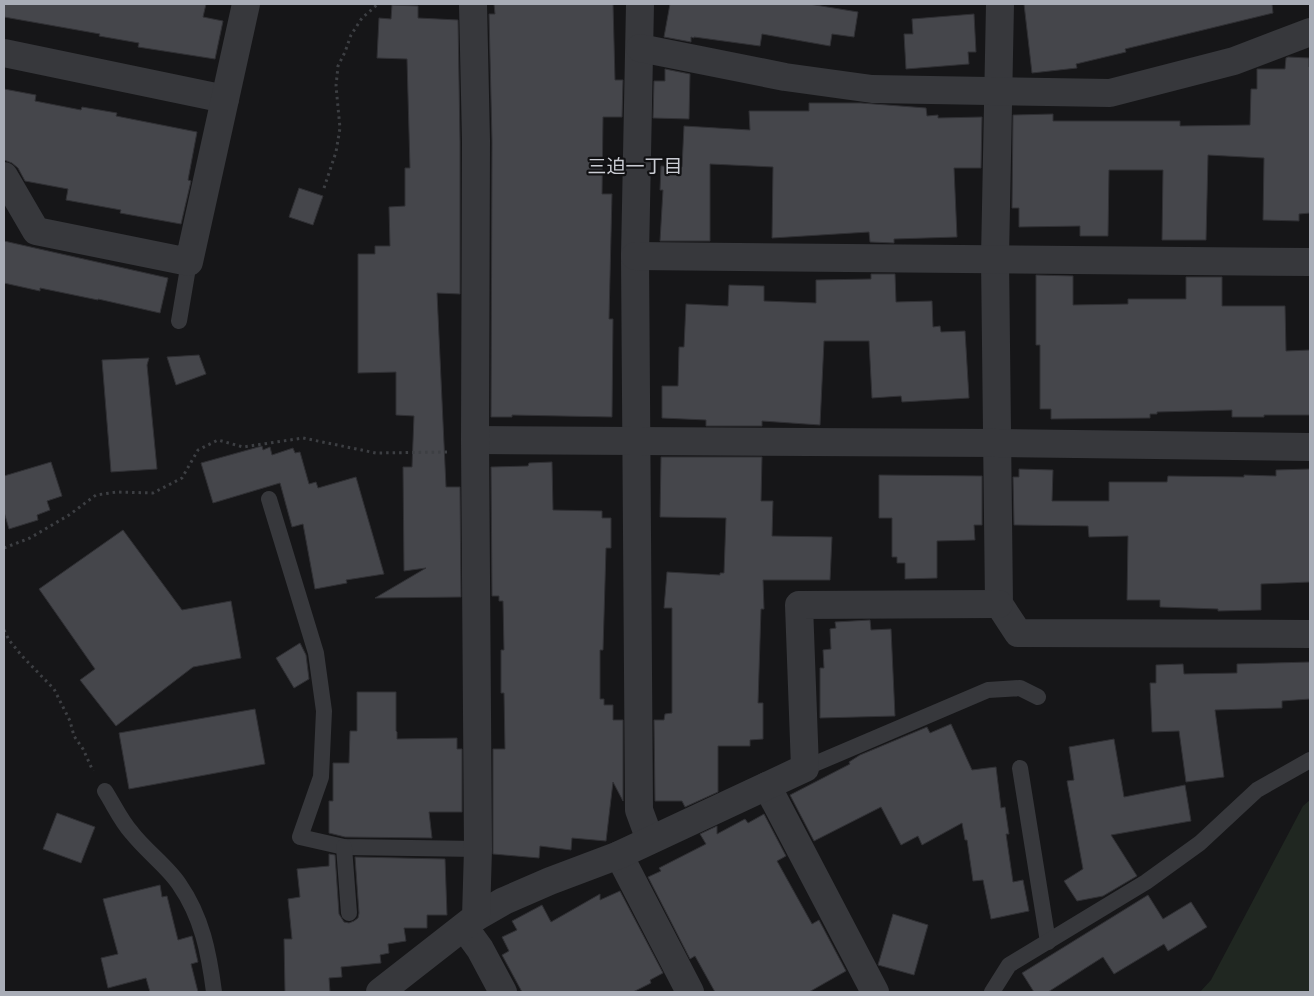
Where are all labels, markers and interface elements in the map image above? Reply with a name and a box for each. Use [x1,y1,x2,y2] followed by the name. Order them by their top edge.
[587,153,683,180] district label: 三迫一丁目

